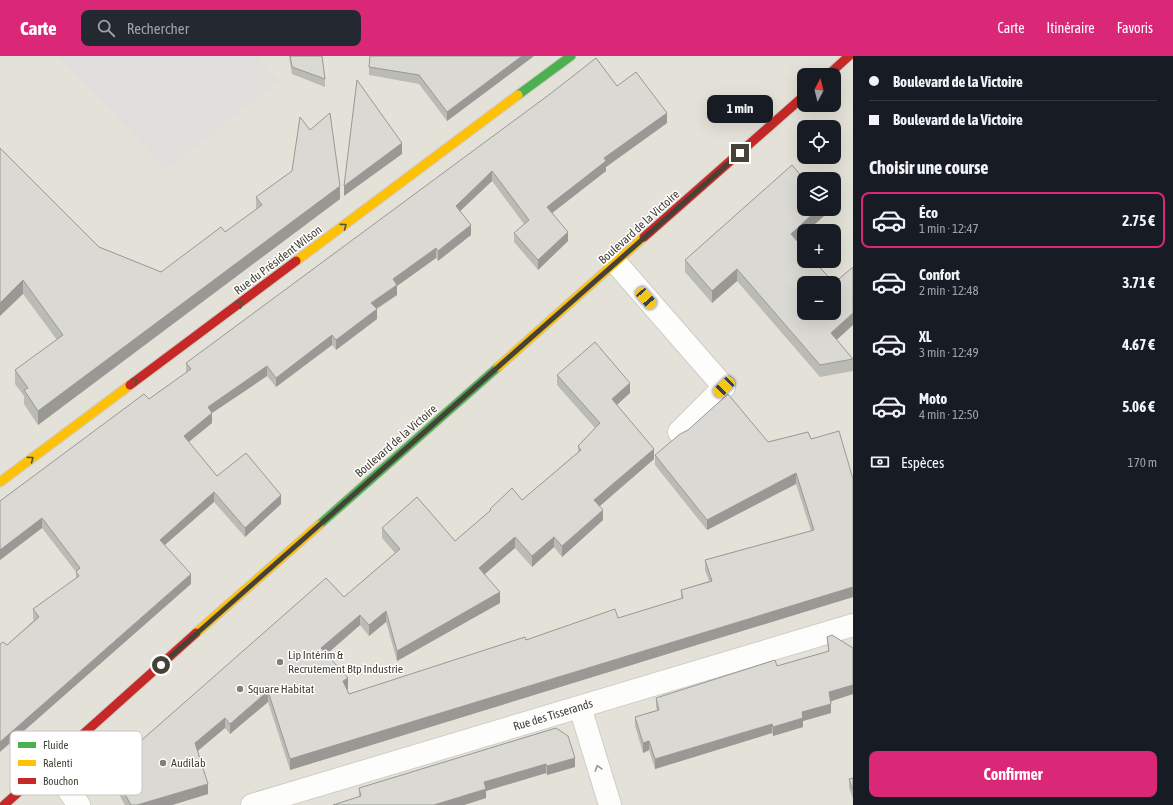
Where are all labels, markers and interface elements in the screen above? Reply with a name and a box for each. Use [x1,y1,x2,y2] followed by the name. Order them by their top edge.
[81,10,361,46] search box
[20,17,57,39] text: Carte
[95,17,117,39] icon: search
[127,20,189,37] text: Rechercher
[998,20,1025,36] text: Carte
[1047,20,1095,36] text: Itinéraire
[1117,20,1153,36] text: Favoris
[797,68,841,112] north arrow
[797,68,841,320] map controls
[893,73,1023,90] text: Boulevard de la Victoire
[707,95,773,123] callout: 1 min
[727,101,753,116] text: 1 min
[893,111,1023,128] text: Boulevard de la Victoire
[797,120,841,164] button: locate
[731,144,749,162] route end
[869,157,988,178] text: Choisir une course
[797,172,841,216] button: layers
[596,187,682,267] street label: Boulevard de la Victoire
[871,202,907,238] icon: car
[919,204,938,221] text: Éco
[1122,212,1155,229] text: 2.75 €
[919,221,979,236] text: 1 min · 12:47
[231,222,325,298] street label: Rue du Président Wilson
[339,224,346,231] one-way arrow
[797,224,841,268] button: +
[871,264,907,300] icon: car
[919,266,960,283] text: Confort
[1122,274,1155,291] text: 3.71 €
[797,276,841,320] button: −
[919,283,979,298] text: 2 min · 12:48
[634,285,658,311] car
[235,301,242,308] one-way arrow
[871,326,907,362] icon: car
[919,328,932,345] text: XL
[1122,336,1155,353] text: 4.67 €
[919,345,979,360] text: 3 min · 12:49
[711,374,737,400] car
[131,379,138,386] one-way arrow
[871,388,907,424] icon: car
[919,390,947,407] text: Moto
[1122,398,1155,415] text: 5.06 €
[352,402,440,480] street label: Boulevard de la Victoire
[919,407,979,422] text: 4 min · 12:50
[869,451,891,473] icon: cash
[901,454,944,471] text: Espèces
[1128,455,1157,470] text: 170 m
[27,457,34,464] one-way arrow
[288,648,403,676] place label: Lip Intérim & Recrutement Btp Industrie
[152,656,170,674] route start
[275,657,285,667] marker: Lip Intérim & Recrutement Btp Industrie
[248,682,315,696] place label: Square Habitat
[235,684,245,694] marker: Square Habitat
[512,696,594,734] street label: Rue des Tisserands
[10,731,142,795] legend
[43,739,68,751] text: Fluide
[869,751,1157,797] button: Confirmer
[171,756,206,770] place label: Audilab
[43,757,72,769] text: Ralenti
[158,758,168,768] marker: Audilab
[594,764,603,771] one-way arrow
[43,775,79,787] text: Bouchon

